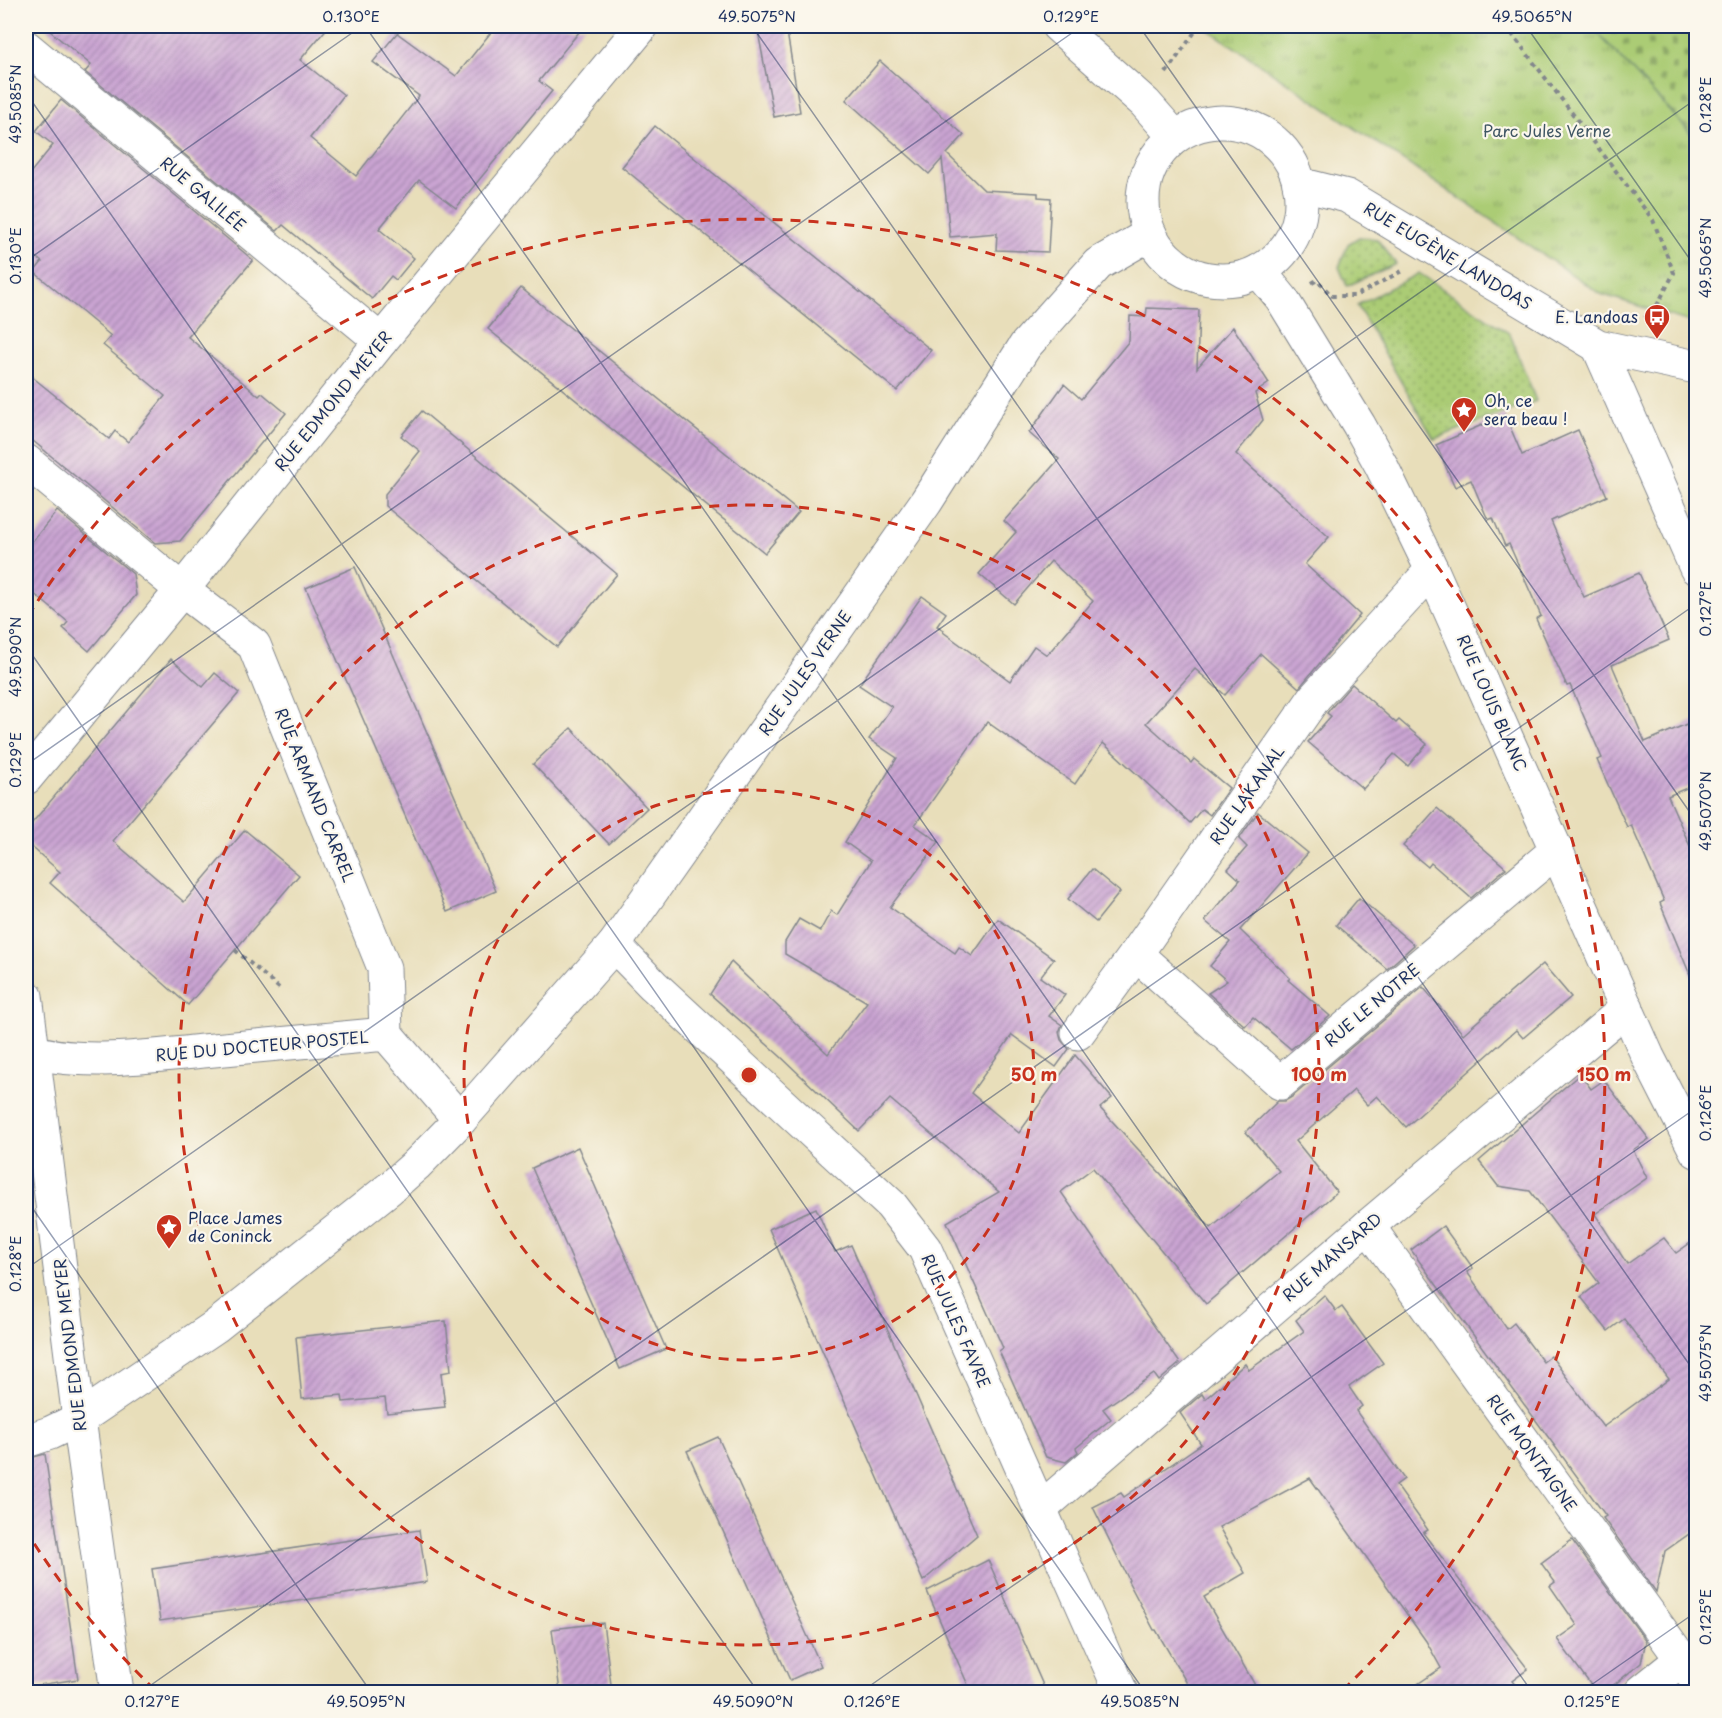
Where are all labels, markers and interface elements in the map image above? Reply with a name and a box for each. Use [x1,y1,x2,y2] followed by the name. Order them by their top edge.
[322,4,380,27] text: 0.130°E
[718,4,796,27] text: 49.5075°N
[1043,4,1099,27] text: 0.129°E
[1492,4,1572,27] text: 49.5065°N
[3,64,26,144] text: 49.5085°N
[1693,77,1716,133] text: 0.128°E
[1483,118,1611,142] park label: Parc Jules Verne
[156,150,252,236] street label: RUE GALILÉE
[1360,195,1537,315] street label: RUE EUGÈNE LANDOAS
[1693,218,1716,298] text: 49.5065°N
[3,227,26,285] text: 0.130°E
[1642,302,1672,340] bus stop icon: E. Landoas
[1555,304,1638,328] place label: E. Landoas
[268,325,396,476] street label: RUE EDMOND MEYER
[1484,388,1568,430] place label: Oh, ce sera beau !
[1449,395,1479,433] place icon: Oh, ce sera beau !
[1693,581,1716,637] text: 0.127°E
[752,605,856,740] street label: RUE JULES VERNE
[3,617,26,697] text: 49.5090°N
[1452,630,1534,775] street label: RUE LOUIS BLANC
[270,704,362,886] street label: RUE ARMAND CARREL
[3,732,26,788] text: 0.129°E
[1203,740,1289,849] street label: RUE LAKANAL
[1693,771,1716,851] text: 49.5070°N
[1318,957,1424,1052] street label: RUE LE NOTRE
[154,1024,369,1066] street label: RUE DU DOCTEUR POSTEL
[1011,1060,1057,1087] text: 50 m
[1291,1060,1347,1087] text: 100 m
[1577,1060,1631,1087] text: 150 m
[739,1065,759,1085] centre of rings
[1693,1085,1716,1141] text: 0.126°E
[188,1205,282,1247] place label: Place James de Coninck
[1276,1206,1386,1306] street label: RUE MANSARD
[154,1212,184,1250] place icon: Place James de Coninck
[3,1236,26,1292] text: 0.128°E
[917,1250,997,1392] street label: RUE JULES FAVRE
[46,1257,92,1433] street label: RUE EDMOND MEYER
[1693,1324,1716,1402] text: 49.5075°N
[1482,1389,1584,1516] street label: RUE MONTAIGNE
[1693,1589,1716,1645] text: 0.125°E
[124,1689,180,1712] text: 0.127°E
[326,1689,406,1712] text: 49.5095°N
[713,1689,793,1712] text: 49.5090°N
[844,1689,900,1712] text: 0.126°E
[1100,1689,1180,1712] text: 49.5085°N
[1564,1689,1620,1712] text: 0.125°E

